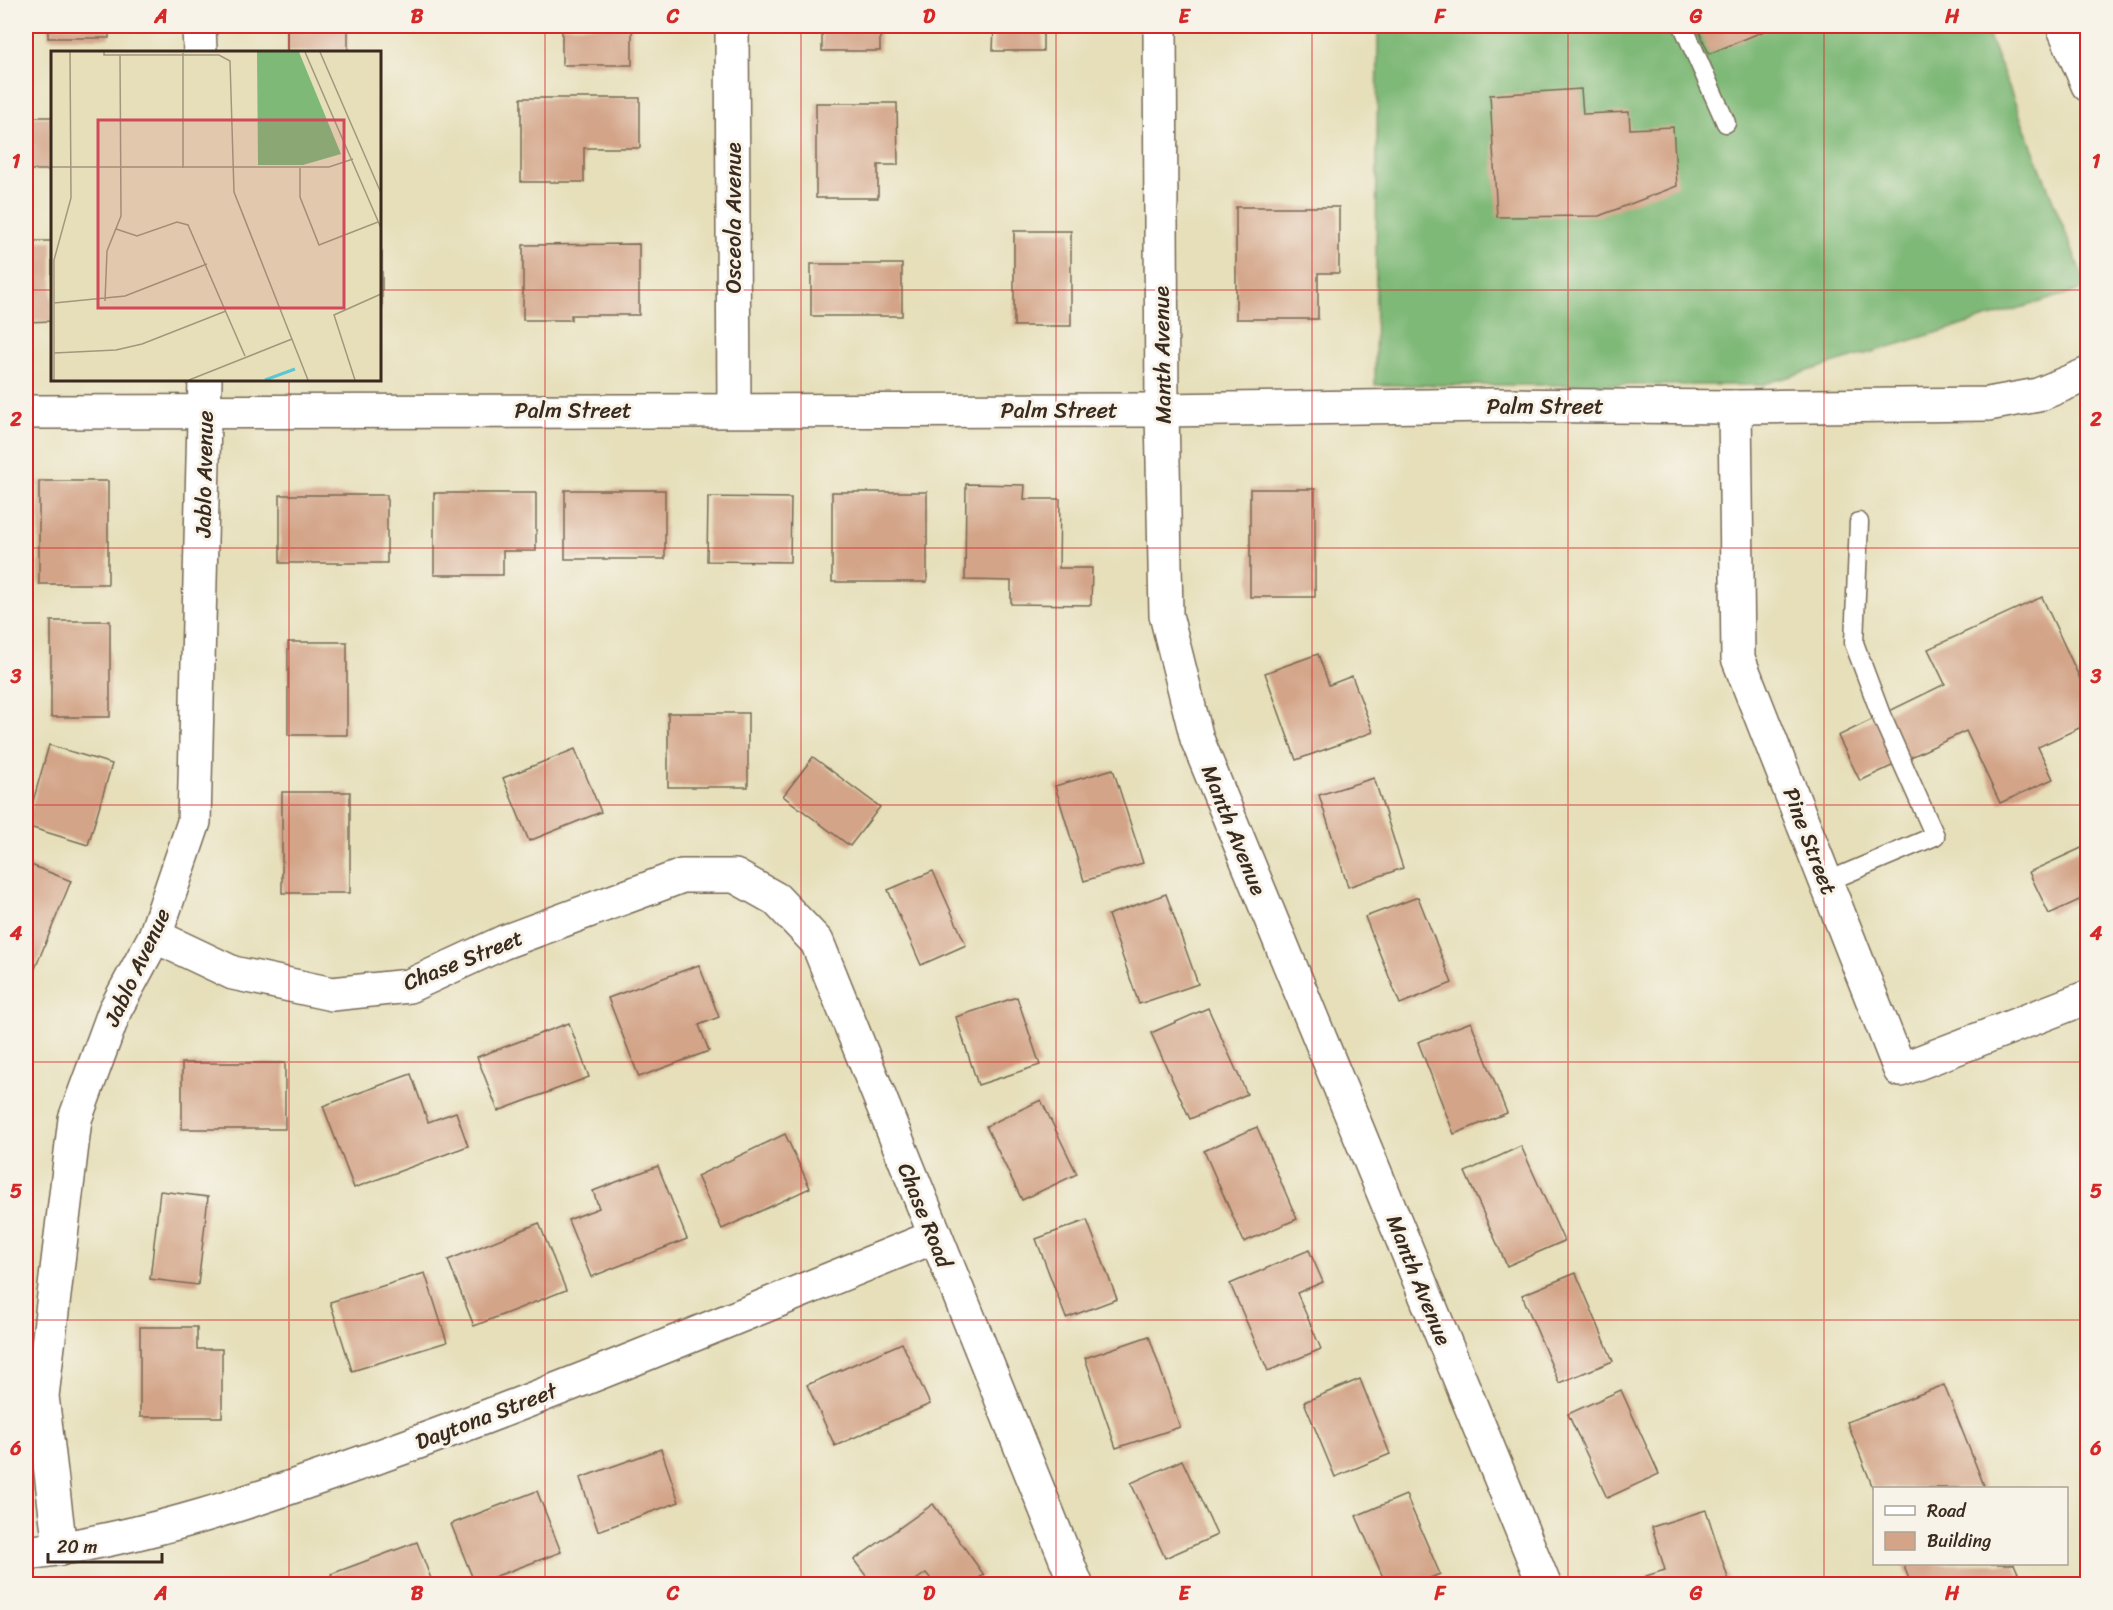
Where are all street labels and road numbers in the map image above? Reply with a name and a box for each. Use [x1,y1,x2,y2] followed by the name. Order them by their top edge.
[714,142,753,294] street label: Osceola Avenue
[1141,285,1183,424] street label: Manth Avenue
[1486,387,1604,426] street label: Palm Street
[514,391,632,430] street label: Palm Street
[1000,391,1118,430] street label: Palm Street
[183,410,225,539] street label: Jablo Avenue
[1190,759,1278,902] street label: Manth Avenue
[1772,782,1848,901] street label: Pine Street
[92,901,181,1034] street label: Jablo Avenue
[397,918,529,1002] street label: Chase Street
[886,1157,964,1275] street label: Chase Road
[1375,1209,1463,1352] street label: Manth Avenue
[409,1371,564,1461] street label: Daytona Street

